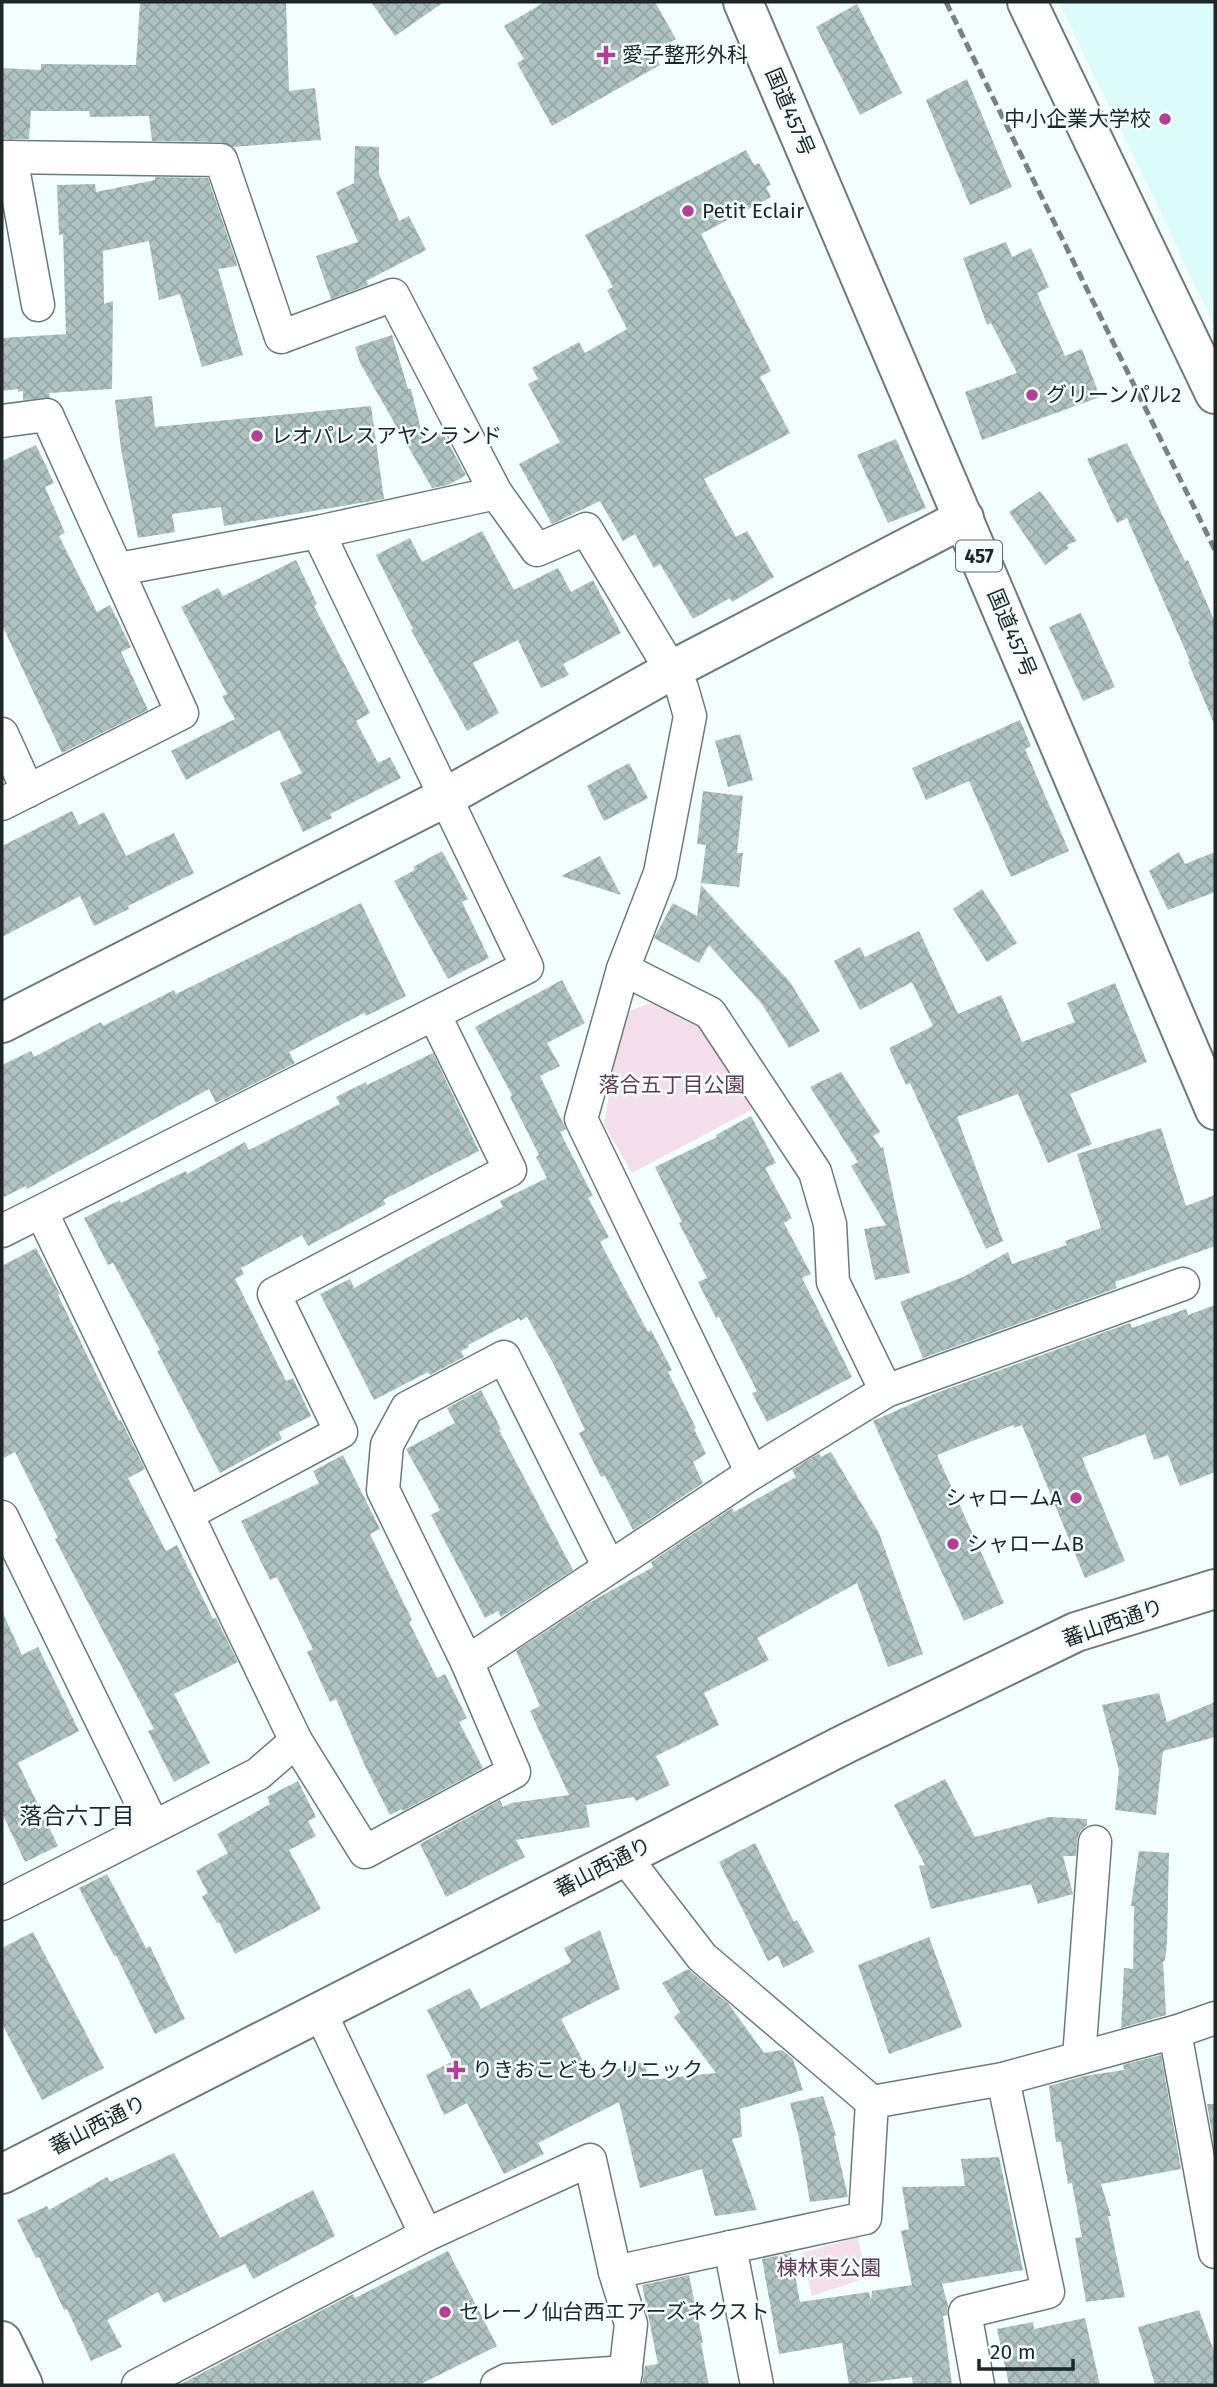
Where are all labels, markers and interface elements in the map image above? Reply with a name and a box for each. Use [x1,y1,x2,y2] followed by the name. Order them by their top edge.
[622,42,748,68] place label: 愛子整形外科
[596,45,616,65] marker: 愛子整形外科
[760,64,820,160] street label: 国道457号
[1004,106,1151,132] place label: 中小企業大学校
[1157,111,1173,127] marker: 中小企業大学校
[702,198,804,224] place label: Petit Eclair
[680,203,696,219] marker: Petit Eclair
[1046,382,1181,408] place label: グリーンパル2
[1024,387,1040,403] marker: グリーンパル2
[271,423,502,449] place label: レオパレスアヤシランド
[249,428,265,444] marker: レオパレスアヤシランド
[956,540,1002,572] road number: 457
[982,585,1042,681] street label: 国道457号
[599,1072,746,1098] park label: 落合五丁目公園
[946,1485,1062,1511] place label: シャロームA
[1068,1490,1084,1506] marker: シャロームA
[967,1531,1084,1557] place label: シャロームB
[945,1536,961,1552] marker: シャロームB
[1059,1594,1167,1652] street label: 蕃山西通り
[20,1802,135,1830] district label: 落合六丁目
[550,1832,656,1902] street label: 蕃山西通り
[472,2057,703,2083] place label: りきおこどもクリニック
[446,2060,466,2080] marker: りきおこどもクリニック
[45,2090,151,2160] street label: 蕃山西通り
[777,2255,882,2281] park label: 棟林東公園
[459,2299,770,2325] place label: セレーノ仙台西エアーズネクスト
[437,2304,453,2320] marker: セレーノ仙台西エアーズネクスト
[979,2328,1074,2372] scale bar
[990,2339,1036,2365] text: 20 m

